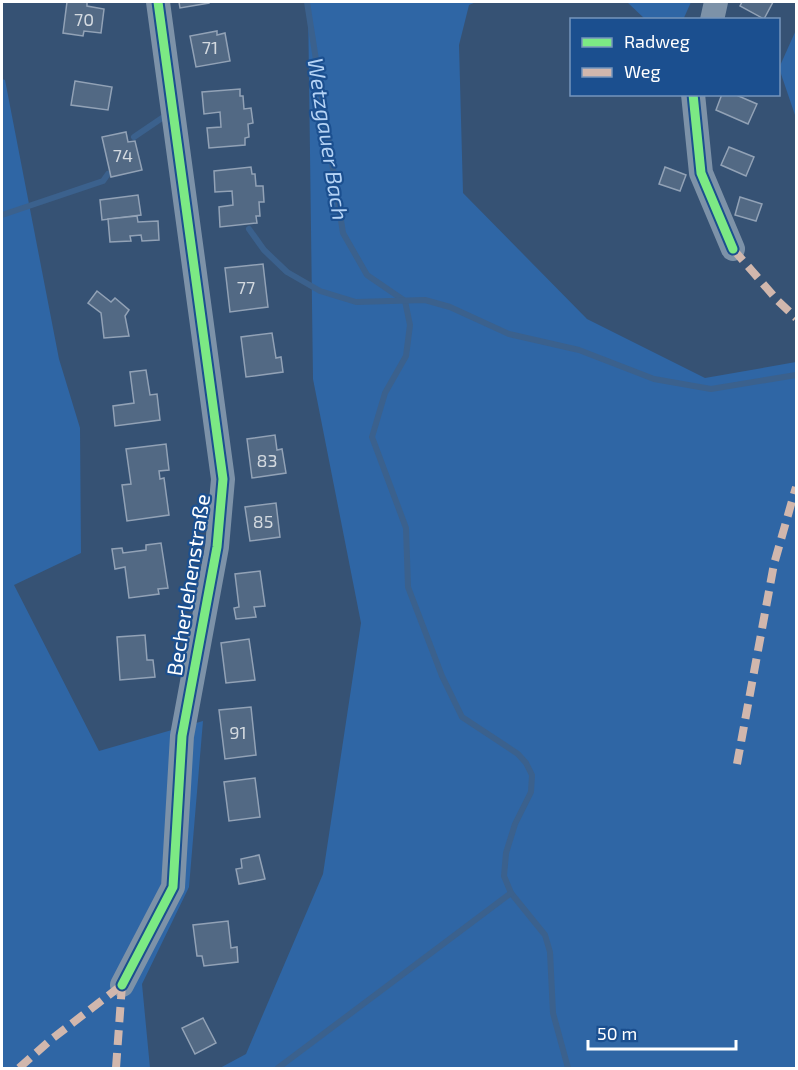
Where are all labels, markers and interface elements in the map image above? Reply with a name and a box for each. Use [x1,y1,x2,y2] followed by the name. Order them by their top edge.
[74,8,94,30] house number: 70
[570,18,780,96] legend
[624,30,690,52] text: Radweg
[202,36,218,58] house number: 71
[303,56,355,222] water label: Wetzgauer Bach
[624,60,660,82] text: Weg
[113,144,133,166] house number: 74
[237,276,255,298] house number: 77
[257,449,277,471] house number: 83
[161,492,214,677] street label: Becherlehenstraße
[253,510,273,532] house number: 85
[229,721,247,743] house number: 91
[588,1013,736,1051] scale bar
[597,1022,637,1044] text: 50 m

